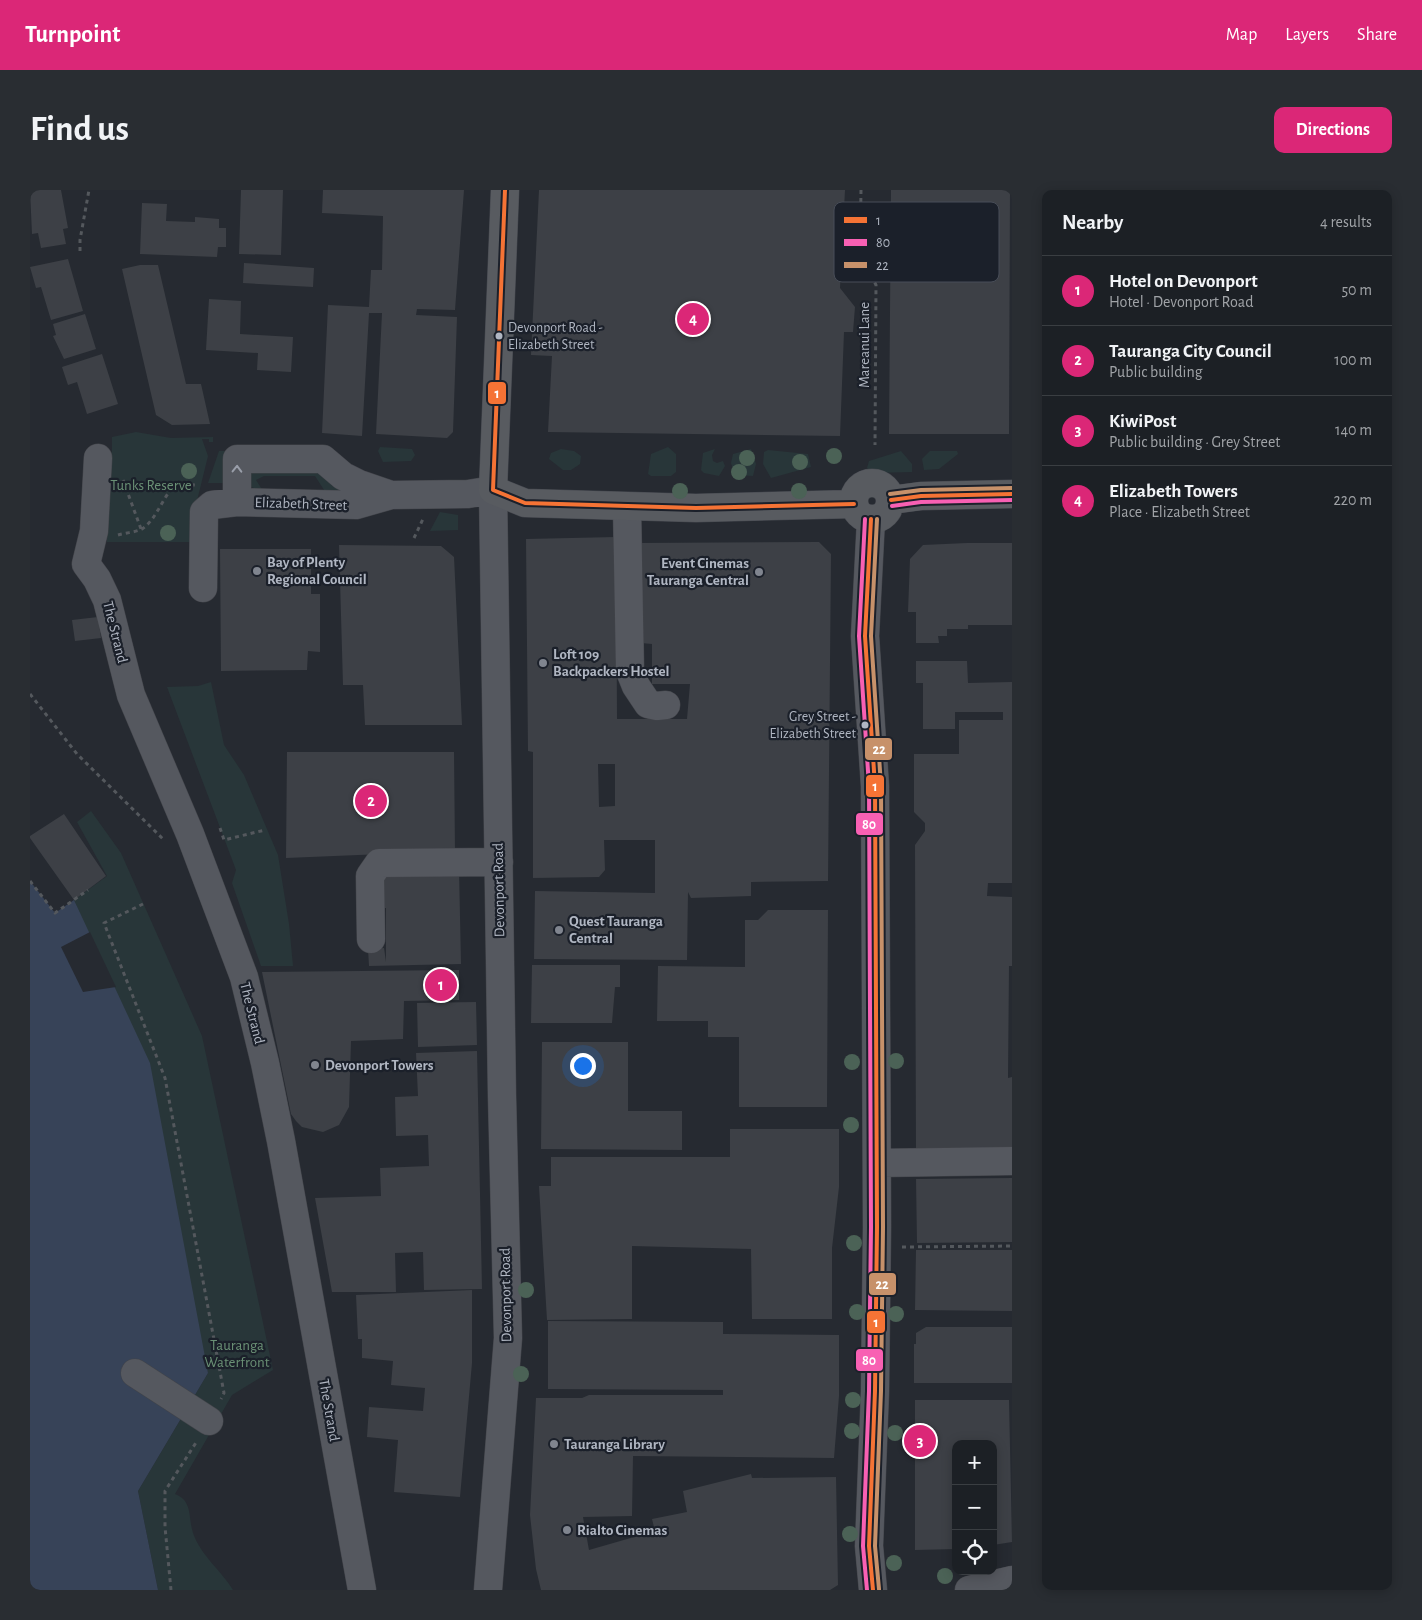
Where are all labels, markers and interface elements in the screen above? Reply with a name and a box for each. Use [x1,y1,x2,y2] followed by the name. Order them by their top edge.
[25,23,120,47] text: Turnpoint
[1226,26,1257,44] text: Map
[1285,26,1329,44] text: Layers
[1357,26,1397,44] text: Share
[1274,107,1392,153] button: Directions
[30,112,129,147] text: Find us
[834,202,999,282] legend
[1062,212,1123,233] text: Nearby
[876,214,881,228] text: 1
[1320,214,1372,230] text: 4 results
[876,236,890,250] text: 80
[876,259,889,273] text: 22
[1109,272,1258,291] text: Hotel on Devonport
[1075,282,1081,298] text: 1
[1341,282,1372,298] text: 50 m
[1109,294,1253,310] text: Hotel · Devonport Road
[677,300,709,338] pin: 4
[857,302,872,388] street label: Mareanui Lane
[508,321,603,352] place label: Devonport Road - Elizabeth Street
[494,331,504,341] marker: Devonport Road - Elizabeth Street
[1109,342,1272,361] text: Tauranga City Council
[1074,352,1082,368] text: 2
[1334,352,1372,368] text: 100 m
[1109,364,1203,380] text: Public building
[487,381,507,405] line badge: 1
[494,387,500,401] text: 1
[1109,412,1176,431] text: KiwiPost
[1075,422,1081,438] text: 3
[1335,422,1372,438] text: 140 m
[1109,434,1280,450] text: Public building · Grey Street
[232,465,242,473] one-way arrow
[110,478,192,493] park label: Tunks Reserve
[1109,482,1238,501] text: Elizabeth Towers
[1074,492,1082,508] text: 4
[1334,492,1372,508] text: 220 m
[254,495,348,513] street label: Elizabeth Street
[1109,504,1250,520] text: Place · Elizabeth Street
[267,555,367,587] place label: Bay of Plenty Regional Council
[647,556,749,588] place label: Event Cinemas Tauranga Central
[251,565,263,577] marker: Bay of Plenty Regional Council
[753,566,765,578] marker: Event Cinemas Tauranga Central
[100,599,130,665] street label: The Strand
[553,647,670,679] place label: Loft 109 Backpackers Hostel
[537,657,549,669] marker: Loft 109 Backpackers Hostel
[770,710,857,741] place label: Grey Street - Elizabeth Street
[860,720,870,730] marker: Grey Street - Elizabeth Street
[864,737,893,761] line badge: 22
[872,743,886,757] text: 22
[865,774,885,798] line badge: 1
[872,780,878,794] text: 1
[355,782,387,820] pin: 2
[855,812,884,836] line badge: 80
[862,818,876,832] text: 80
[491,842,507,937] street label: Devonport Road
[569,914,663,946] place label: Quest Tauranga Central
[553,924,565,936] marker: Quest Tauranga Central
[425,966,457,1004] pin: 1
[237,980,267,1046] street label: The Strand
[570,1053,596,1079] your location
[325,1058,434,1073] place label: Devonport Towers
[309,1059,321,1071] marker: Devonport Towers
[498,1247,514,1342] street label: Devonport Road
[868,1272,897,1296] line badge: 22
[875,1278,889,1292] text: 22
[866,1310,886,1334] line badge: 1
[873,1316,879,1330] text: 1
[205,1338,270,1370] park label: Tauranga Waterfront
[855,1348,884,1372] line badge: 80
[862,1354,876,1368] text: 80
[316,1378,342,1443] street label: The Strand
[904,1422,936,1460] pin: 3
[564,1437,665,1452] place label: Tauranga Library
[548,1438,560,1450] marker: Tauranga Library
[952,1440,997,1575] map controls
[952,1440,997,1485] button: +
[952,1485,997,1530] button: −
[577,1523,668,1538] place label: Rialto Cinemas
[561,1524,573,1536] marker: Rialto Cinemas
[952,1530,997,1575] button: locate

